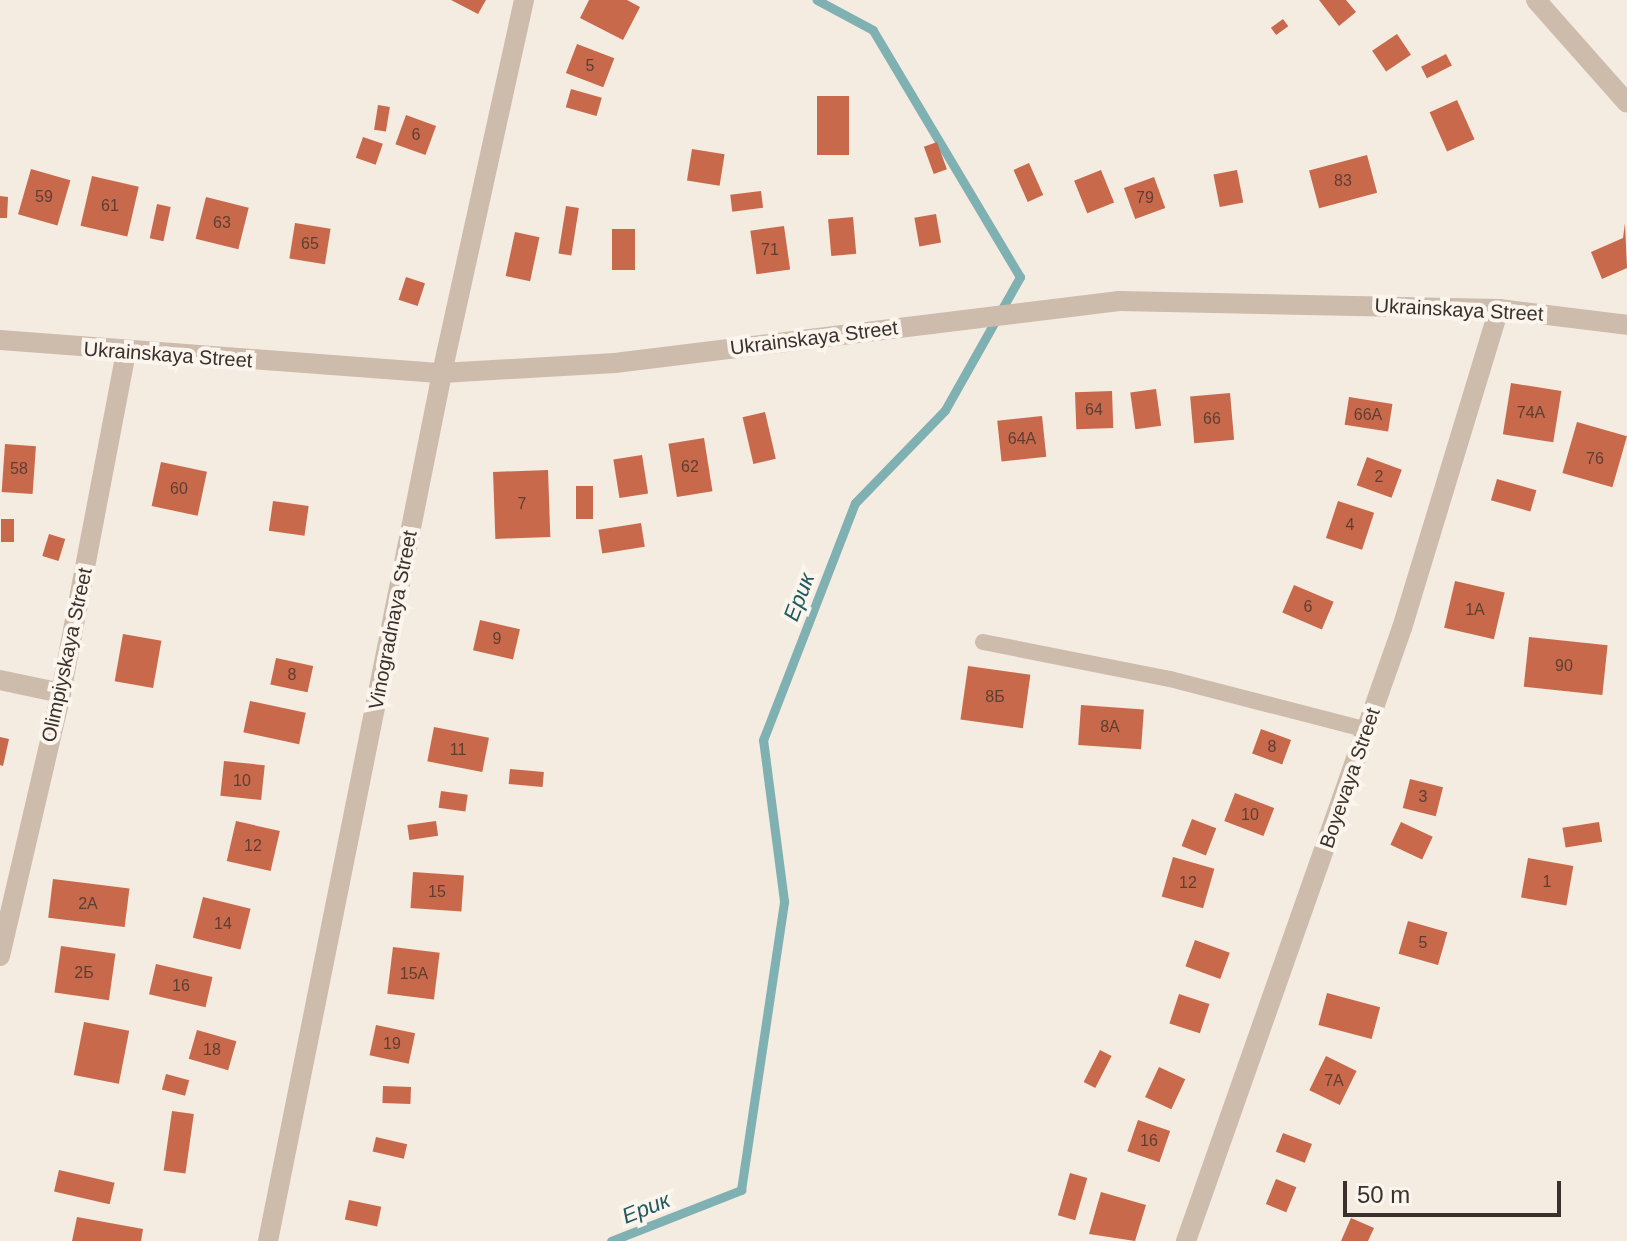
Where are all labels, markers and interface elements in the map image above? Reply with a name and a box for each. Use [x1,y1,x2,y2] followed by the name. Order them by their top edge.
[586,56,594,76] house number: 5
[412,125,420,145] house number: 6
[1334,171,1352,191] house number: 83
[35,187,53,207] house number: 59
[1136,188,1154,208] house number: 79
[101,196,119,216] house number: 61
[213,213,231,233] house number: 63
[301,234,319,254] house number: 65
[761,240,779,260] house number: 71
[1374,294,1544,326] street label: Ukrainskaya Street
[729,316,899,360] street label: Ukrainskaya Street
[83,337,253,373] street label: Ukrainskaya Street
[1085,400,1103,420] house number: 64
[1517,403,1545,423] house number: 74А
[1354,405,1382,425] house number: 66А
[1203,409,1221,429] house number: 66
[1008,429,1036,449] house number: 64А
[1586,449,1604,469] house number: 76
[681,457,699,477] house number: 62
[10,459,28,479] house number: 58
[1375,467,1383,487] house number: 2
[170,479,188,499] house number: 60
[518,494,526,514] house number: 7
[1346,515,1354,535] house number: 4
[364,528,422,712] street label: Vinogradnaya Street
[37,566,97,744] street label: Olimpiyskaya Street
[778,569,820,625] water label: Ерик
[1304,597,1312,617] house number: 6
[1465,600,1485,620] house number: 1А
[493,629,501,649] house number: 9
[1555,656,1573,676] house number: 90
[288,665,296,685] house number: 8
[985,687,1005,707] house number: 8Б
[1315,705,1385,851] street label: Boyevaya Street
[1100,717,1120,737] house number: 8А
[1268,737,1276,757] house number: 8
[450,740,466,760] house number: 11
[233,771,251,791] house number: 10
[1419,787,1427,807] house number: 3
[1241,805,1259,825] house number: 10
[244,836,262,856] house number: 12
[1543,872,1551,892] house number: 1
[1179,873,1197,893] house number: 12
[428,882,446,902] house number: 15
[78,894,98,914] house number: 2А
[214,914,232,934] house number: 14
[1419,933,1427,953] house number: 5
[74,963,94,983] house number: 2Б
[400,964,428,984] house number: 15А
[172,976,190,996] house number: 16
[383,1034,401,1054] house number: 19
[203,1040,221,1060] house number: 18
[1324,1071,1344,1091] house number: 7А
[1140,1131,1158,1151] house number: 16
[1347,1165,1565,1215] scale bar
[1357,1181,1410,1208] text: 50 m
[618,1186,674,1230] water label: Ерик

